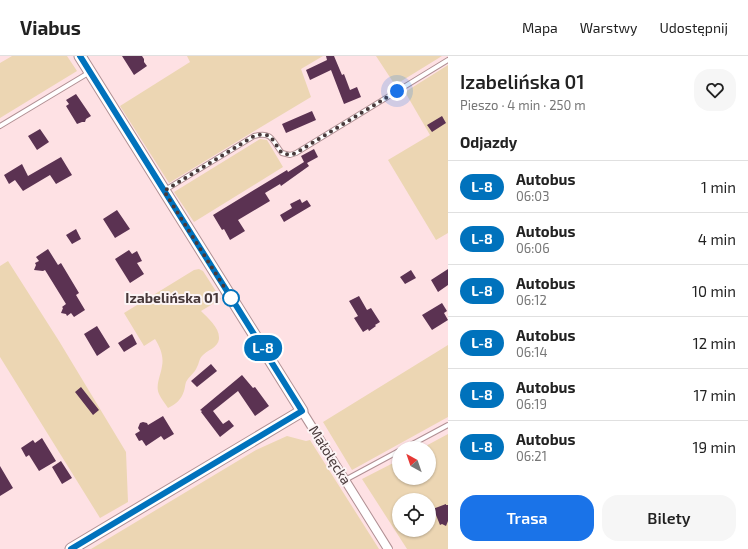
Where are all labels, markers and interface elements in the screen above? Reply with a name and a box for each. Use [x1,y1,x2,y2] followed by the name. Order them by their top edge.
[20,16,81,39] text: Viabus
[522,19,558,36] text: Mapa
[580,19,638,36] text: Warstwy
[660,19,728,36] text: Udostępnij
[694,69,736,111] button: heart
[460,70,584,93] text: Izabelińska 01
[387,81,407,101] your location
[460,97,586,113] text: Pieszo · 4 min · 250 m
[460,133,517,151] text: Odjazdy
[516,170,575,188] text: Autobus
[471,178,493,195] text: L-8
[701,178,736,196] text: 1 min
[516,188,549,204] text: 06:03
[516,222,575,240] text: Autobus
[471,230,493,247] text: L-8
[698,230,736,248] text: 4 min
[516,240,550,256] text: 06:06
[516,274,575,292] text: Autobus
[471,282,493,299] text: L-8
[692,282,736,300] text: 10 min
[125,289,219,306] place label: Izabelińska 01
[222,289,240,307] marker: Izabelińska 01
[516,292,547,308] text: 06:12
[516,326,575,344] text: Autobus
[471,334,493,351] text: L-8
[693,334,736,352] text: 12 min
[240,335,286,361] line badge: L-8
[252,339,274,356] text: L-8
[516,344,548,360] text: 06:14
[516,378,575,396] text: Autobus
[471,386,493,403] text: L-8
[693,386,736,404] text: 17 min
[516,396,547,412] text: 06:19
[306,422,355,487] street label: Małołęcka
[516,430,575,448] text: Autobus
[471,438,493,455] text: L-8
[693,438,736,456] text: 19 min
[392,441,436,485] north arrow
[392,441,436,537] map controls
[516,448,547,464] text: 06:21
[392,493,436,537] button: locate
[460,495,594,541] button: Trasa
[602,495,736,541] button: Bilety

